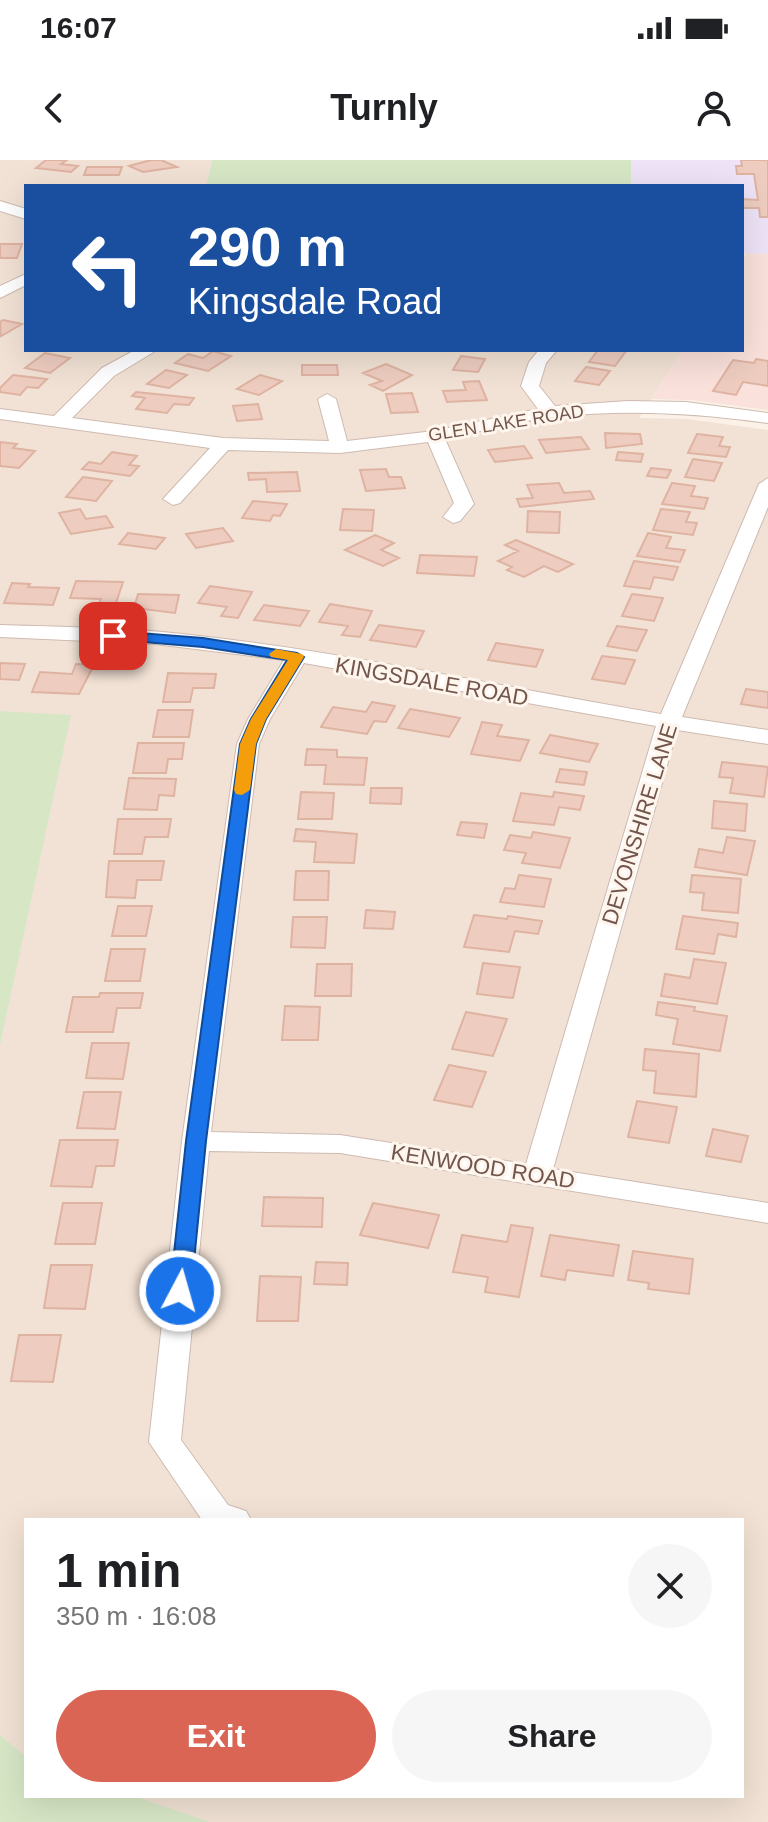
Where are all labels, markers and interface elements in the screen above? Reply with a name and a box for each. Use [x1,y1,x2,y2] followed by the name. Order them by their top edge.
[40,11,117,44] text: 16:07
[32,86,76,130] icon: back
[692,86,736,130] icon: person
[330,87,438,128] text: Turnly
[188,215,347,278] text: 290 m
[56,216,160,320] icon: left
[188,281,442,322] text: Kingsdale Road
[427,401,585,445] street label: GLEN LAKE ROAD
[79,602,147,670] pin
[91,614,135,658] icon: arrive
[333,652,530,711] street label: KINGSDALE ROAD
[597,721,682,928] street label: DEVONSHIRE LANE
[389,1140,577,1193] street label: KENWOOD ROAD
[138,1249,222,1333] position arrow
[56,1544,181,1597] text: 1 min
[628,1544,712,1628] button: close
[56,1601,216,1631] text: 350 m · 16:08
[56,1690,376,1782] button: Exit
[392,1690,712,1782] button: Share

